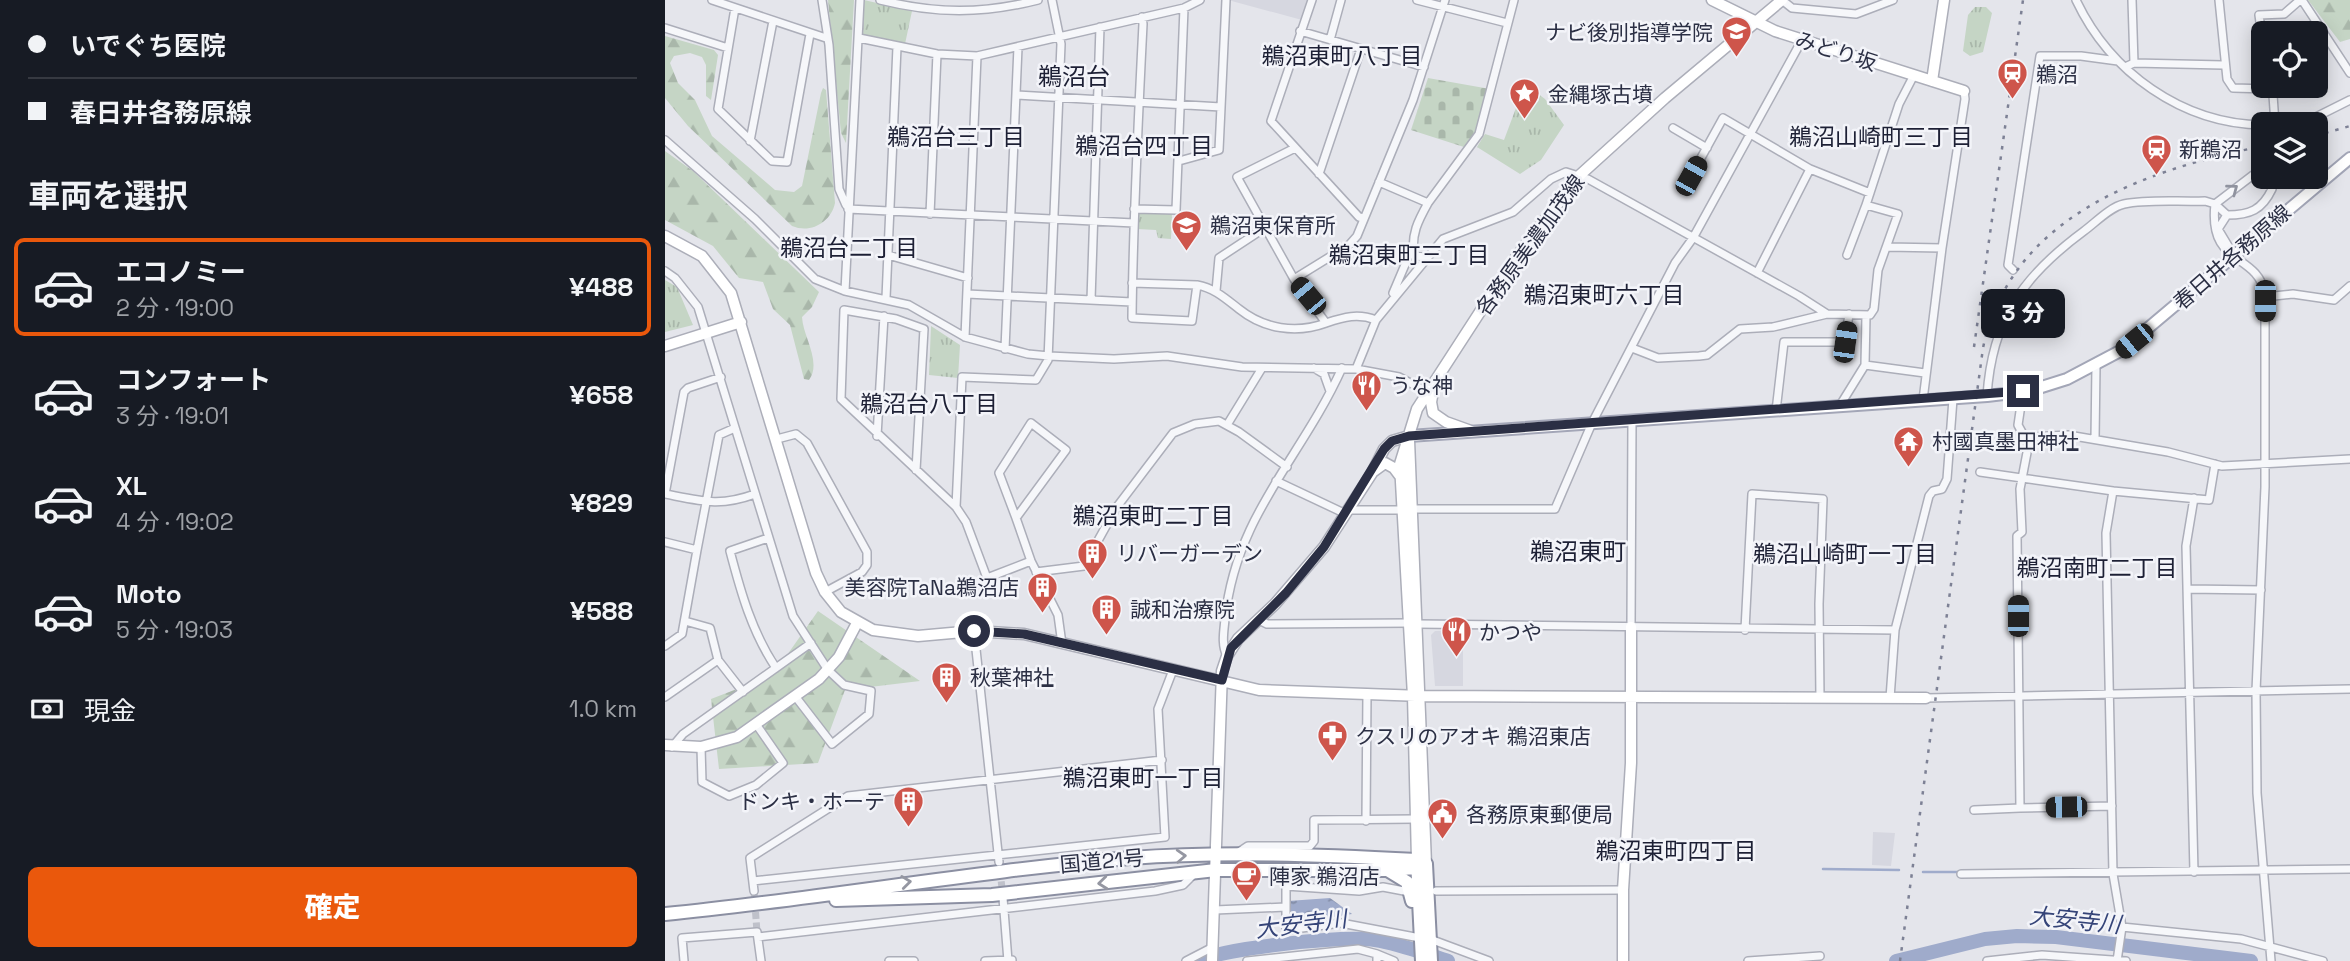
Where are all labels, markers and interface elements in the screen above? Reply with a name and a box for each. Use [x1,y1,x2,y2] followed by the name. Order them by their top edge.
[1719,15,1753,59] school or university icon: ナビ後別指導学院
[1545,19,1713,46] place label: ナビ後別指導学院
[2251,21,2328,189] map controls
[2251,21,2328,98] button: locate
[1792,25,1880,77] street label: みどり坂
[70,29,226,63] text: いでぐち医院
[1262,41,1423,71] district label: 鵜沼東町八丁目
[1996,57,2030,101] station icon: 鵜沼
[1038,61,1110,92] district label: 鵜沼台
[2036,61,2078,88] place label: 鵜沼
[1508,77,1542,121] place icon: 金縄塚古墳
[1548,81,1653,108] place label: 金縄塚古墳
[70,96,252,130] text: 春日井各務原線
[2251,112,2328,189] button: layers
[887,122,1025,152] district label: 鵜沼台三丁目
[1789,122,1973,152] district label: 鵜沼山崎町三丁目
[1075,131,1213,161] district label: 鵜沼台四丁目
[2139,132,2173,176] station icon: 新鵜沼
[2179,136,2242,163] place label: 新鵜沼
[1672,153,1711,199] car
[1470,169,1590,321] street label: 各務原美濃加茂線
[28,176,188,216] text: 車両を選択
[2225,185,2238,198] one-way arrow
[2168,199,2296,315] street label: 春日井各務原線
[1170,208,1204,252] school or university icon: 鵜沼東保育所
[1210,212,1336,239] place label: 鵜沼東保育所
[780,233,918,263] district label: 鵜沼台二丁目
[1329,240,1490,270] district label: 鵜沼東町三丁目
[116,255,246,289] text: エコノミー
[32,256,95,319] icon: car
[569,270,633,304] text: ¥488
[1287,273,1330,319] car
[1524,280,1685,310] district label: 鵜沼東町六丁目
[2255,280,2276,322] car
[1981,290,2065,338] callout: 3 分
[116,293,234,323] text: 2 分 · 19:00
[2002,298,2044,328] text: 3 分
[1832,320,1859,364] car
[2112,320,2157,362] car
[116,363,271,397] text: コンフォート
[32,364,95,427] icon: car
[1350,368,1384,412] restaurant icon: うな神
[1390,372,1453,399] place label: うな神
[2007,375,2039,407] route end
[570,378,633,412] text: ¥658
[860,389,998,419] district label: 鵜沼台八丁目
[116,401,229,431] text: 3 分 · 19:01
[1892,424,1926,468] temple icon: 村國真墨田神社
[1932,428,2079,455] place label: 村國真墨田神社
[116,469,147,503] text: XL
[32,472,95,535] icon: car
[570,486,633,520] text: ¥829
[1073,501,1234,531] district label: 鵜沼東町二丁目
[116,507,234,537] text: 4 分 · 19:02
[1076,536,1110,580] building icon: リバーガーデン
[1530,536,1626,567] district label: 鵜沼東町
[1753,539,1937,569] district label: 鵜沼山崎町一丁目
[1116,540,1263,567] place label: リバーガーデン
[2017,553,2178,583] district label: 鵜沼南町二丁目
[1025,570,1059,614] building icon: 美容院TaNa鵜沼店
[844,574,1019,601] place label: 美容院TaNa鵜沼店
[116,577,182,611] text: Moto
[32,580,95,643] icon: car
[1090,592,1124,636] building icon: 誠和治療院
[570,594,633,628] text: ¥588
[2008,595,2029,637] car
[1130,596,1235,623] place label: 誠和治療院
[116,615,233,645] text: 5 分 · 19:03
[958,615,990,647] route start
[1439,615,1473,659] restaurant icon: かつや
[1479,619,1542,646] place label: かつや
[930,660,964,704] building icon: 秋葉神社
[970,664,1054,691] place label: 秋葉神社
[28,690,66,728] icon: cash
[84,694,136,728] text: 現金
[569,694,637,724] text: 1.0 km
[1315,719,1349,763] pharmacy icon: クスリのアオキ 鵜沼東店
[1355,723,1591,750] place label: クスリのアオキ 鵜沼東店
[1063,763,1224,793] district label: 鵜沼東町一丁目
[891,784,925,828] building icon: ドンキ・ホーテ
[738,788,885,815] place label: ドンキ・ホーテ
[2045,796,2088,818] car
[1426,797,1460,841] public building icon: 各務原東郵便局
[1466,801,1613,828] place label: 各務原東郵便局
[1596,836,1757,866] district label: 鵜沼東町四丁目
[1059,844,1145,878] street label: 国道21号
[1176,848,1187,863] one-way arrow
[1229,859,1263,903] cafe icon: 陣家 鵜沼店
[1269,863,1379,890] place label: 陣家 鵜沼店
[28,867,637,947] button: 確定
[900,875,912,890] one-way arrow
[1097,875,1109,890] one-way arrow
[2028,900,2125,940] water label: 大安寺川
[1254,903,1351,944] water label: 大安寺川

